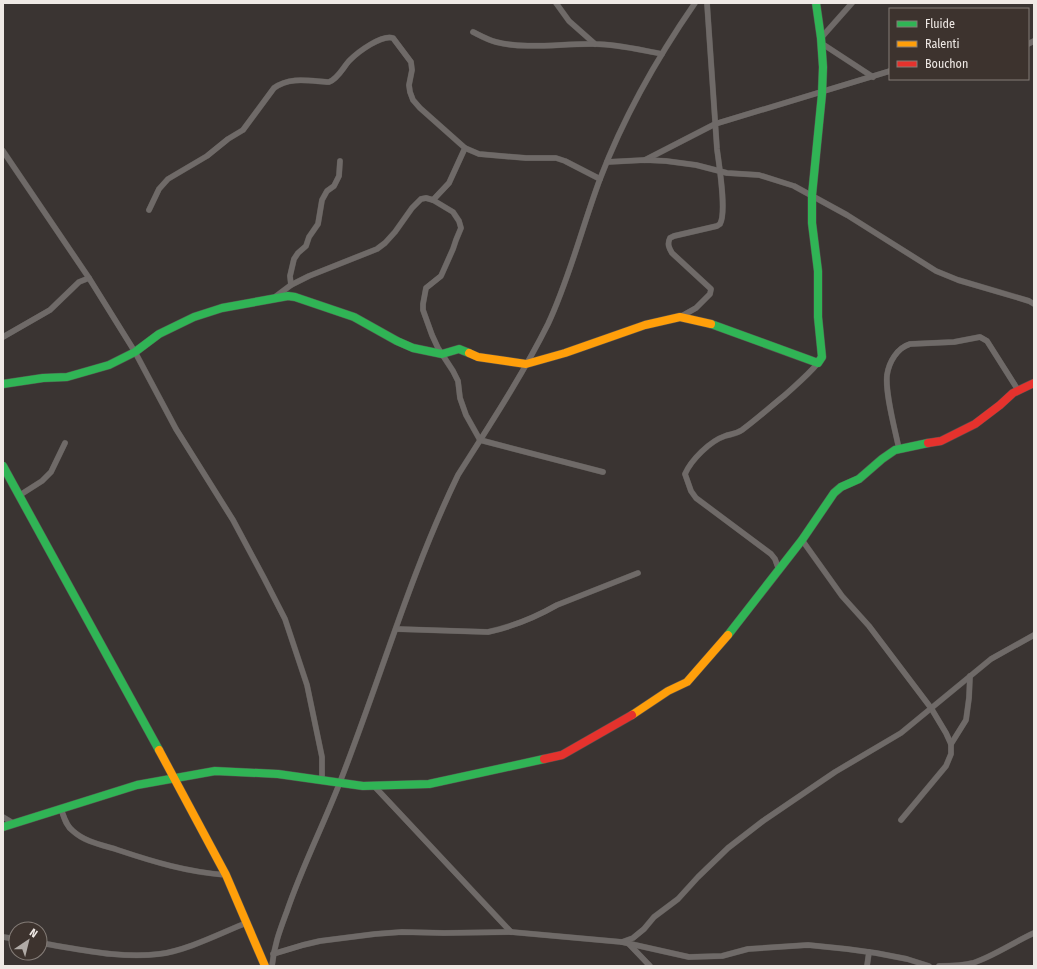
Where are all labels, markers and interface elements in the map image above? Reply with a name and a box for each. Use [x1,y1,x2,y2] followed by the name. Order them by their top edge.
[889,8,1029,80] legend
[925,17,955,31] text: Fluide
[925,37,960,51] text: Ralenti
[925,57,968,71] text: Bouchon
[8,921,48,961] north arrow
[27,926,40,940] text: N

